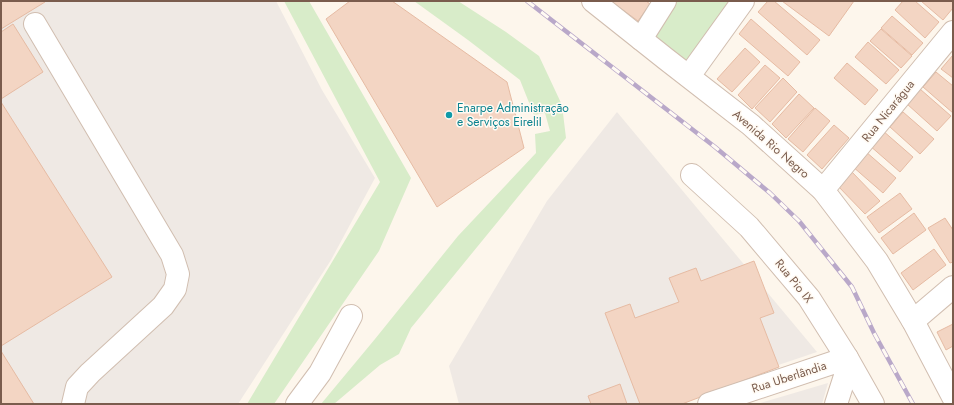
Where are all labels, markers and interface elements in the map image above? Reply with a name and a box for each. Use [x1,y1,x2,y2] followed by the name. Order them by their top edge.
[857,76,919,146] street label: Rua Nicarágua
[457,99,569,131] place label: Enarpe Administração e Serviços EireliI
[728,105,814,183] street label: Avenida Rio Negro
[444,110,454,120] marker: Enarpe Administração e Serviços EireliI
[771,255,818,307] street label: Rua Pio IX
[749,356,829,398] street label: Rua Uberlândia

